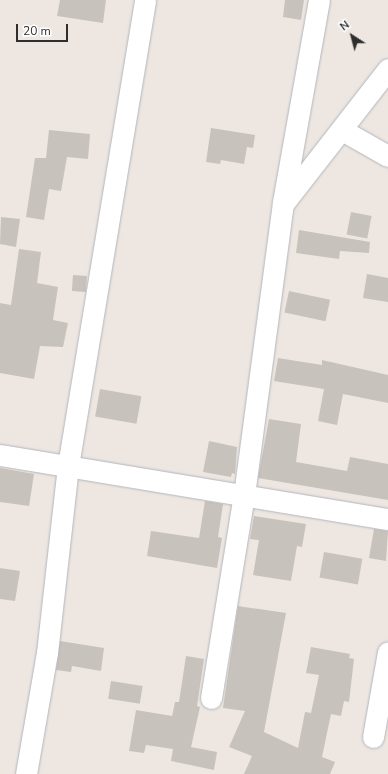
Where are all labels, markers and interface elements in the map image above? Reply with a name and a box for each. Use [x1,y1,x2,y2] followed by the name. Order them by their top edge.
[18,16,70,42] scale bar
[332,16,372,56] north arrow
[337,17,352,34] text: N
[23,23,51,39] text: 20 m

